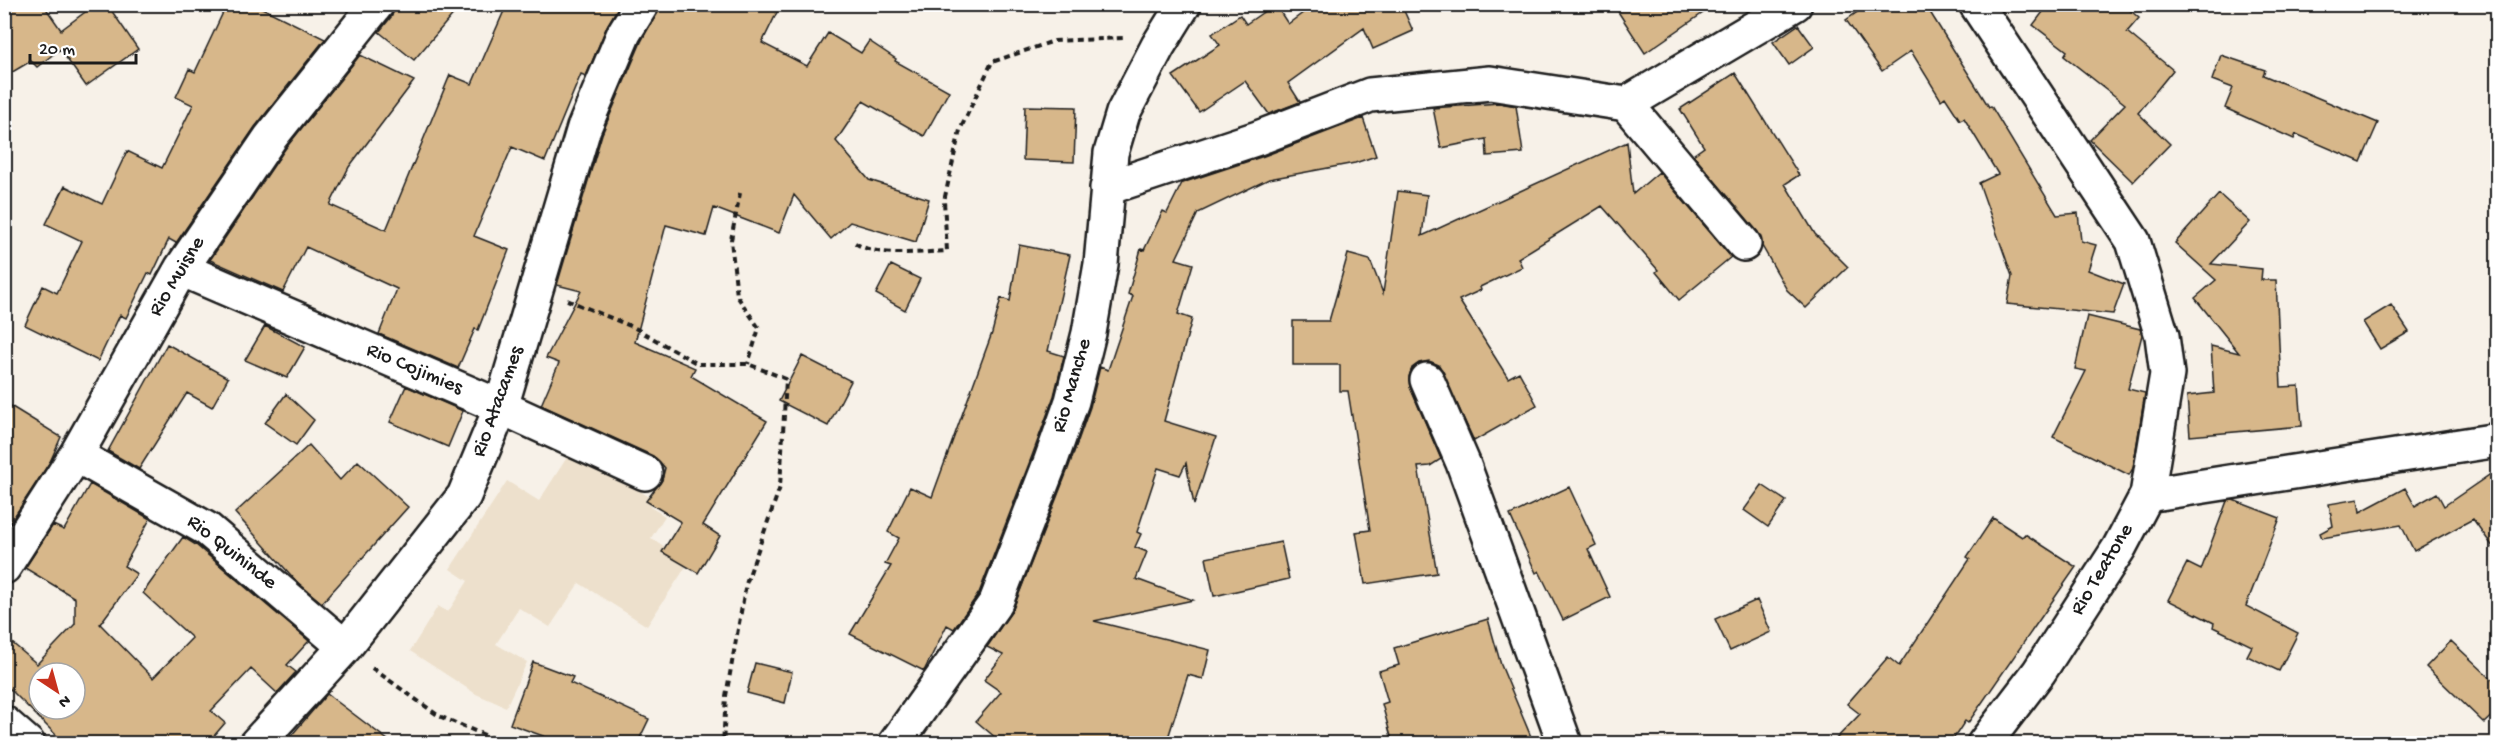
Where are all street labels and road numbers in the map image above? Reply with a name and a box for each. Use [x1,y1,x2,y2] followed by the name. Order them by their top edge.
[144,231,212,322] street label: Rio Muisne
[1048,335,1099,436] street label: Rio Manche
[362,338,467,402] street label: Rio Cojimies
[467,342,531,461] street label: Rio Atacames
[181,510,282,597] street label: Rio Quininde
[2066,519,2141,620] street label: Rio Teatone

